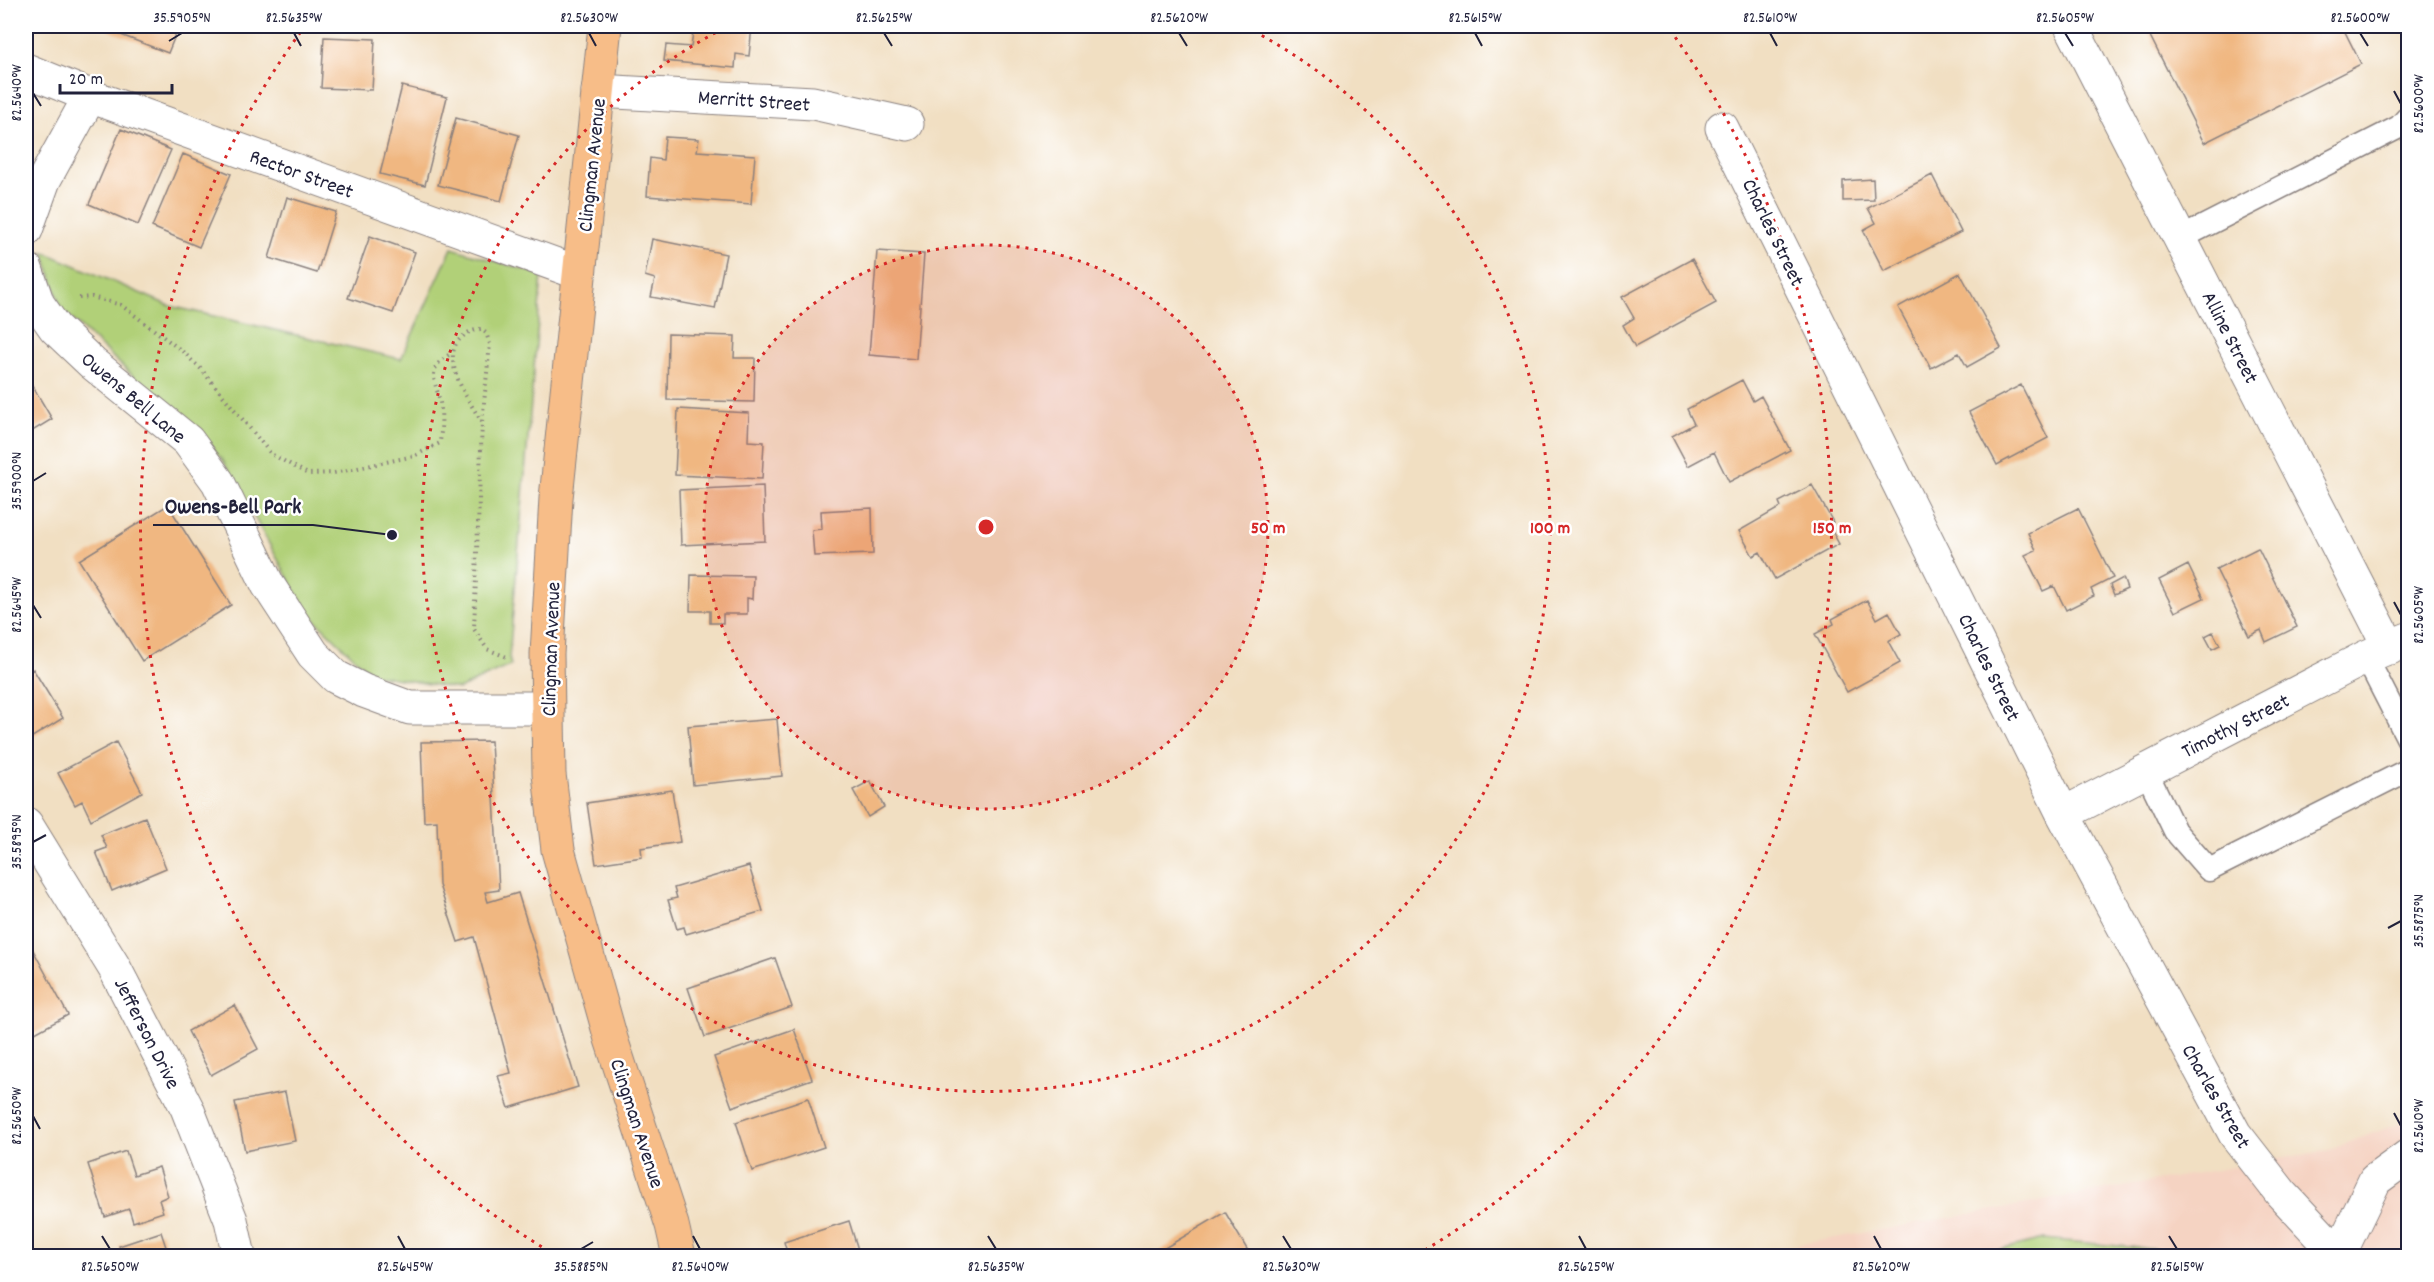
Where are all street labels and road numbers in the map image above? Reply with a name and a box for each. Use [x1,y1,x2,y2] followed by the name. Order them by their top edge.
[697,84,811,122] street label: Merritt Street
[572,97,616,234] street label: Clingman Avenue
[245,143,357,209] street label: Rector Street
[1732,174,1810,292] street label: Charles Street
[2192,287,2265,390] street label: Alline Street
[73,346,191,452] street label: Owens Bell Lane
[536,581,570,717] street label: Clingman Avenue
[1948,609,2026,727] street label: Charles Street
[2177,687,2296,768] street label: Timothy Street
[104,974,186,1095] street label: Jefferson Drive
[2172,1040,2257,1156] street label: Charles Street
[600,1055,670,1192] street label: Clingman Avenue

